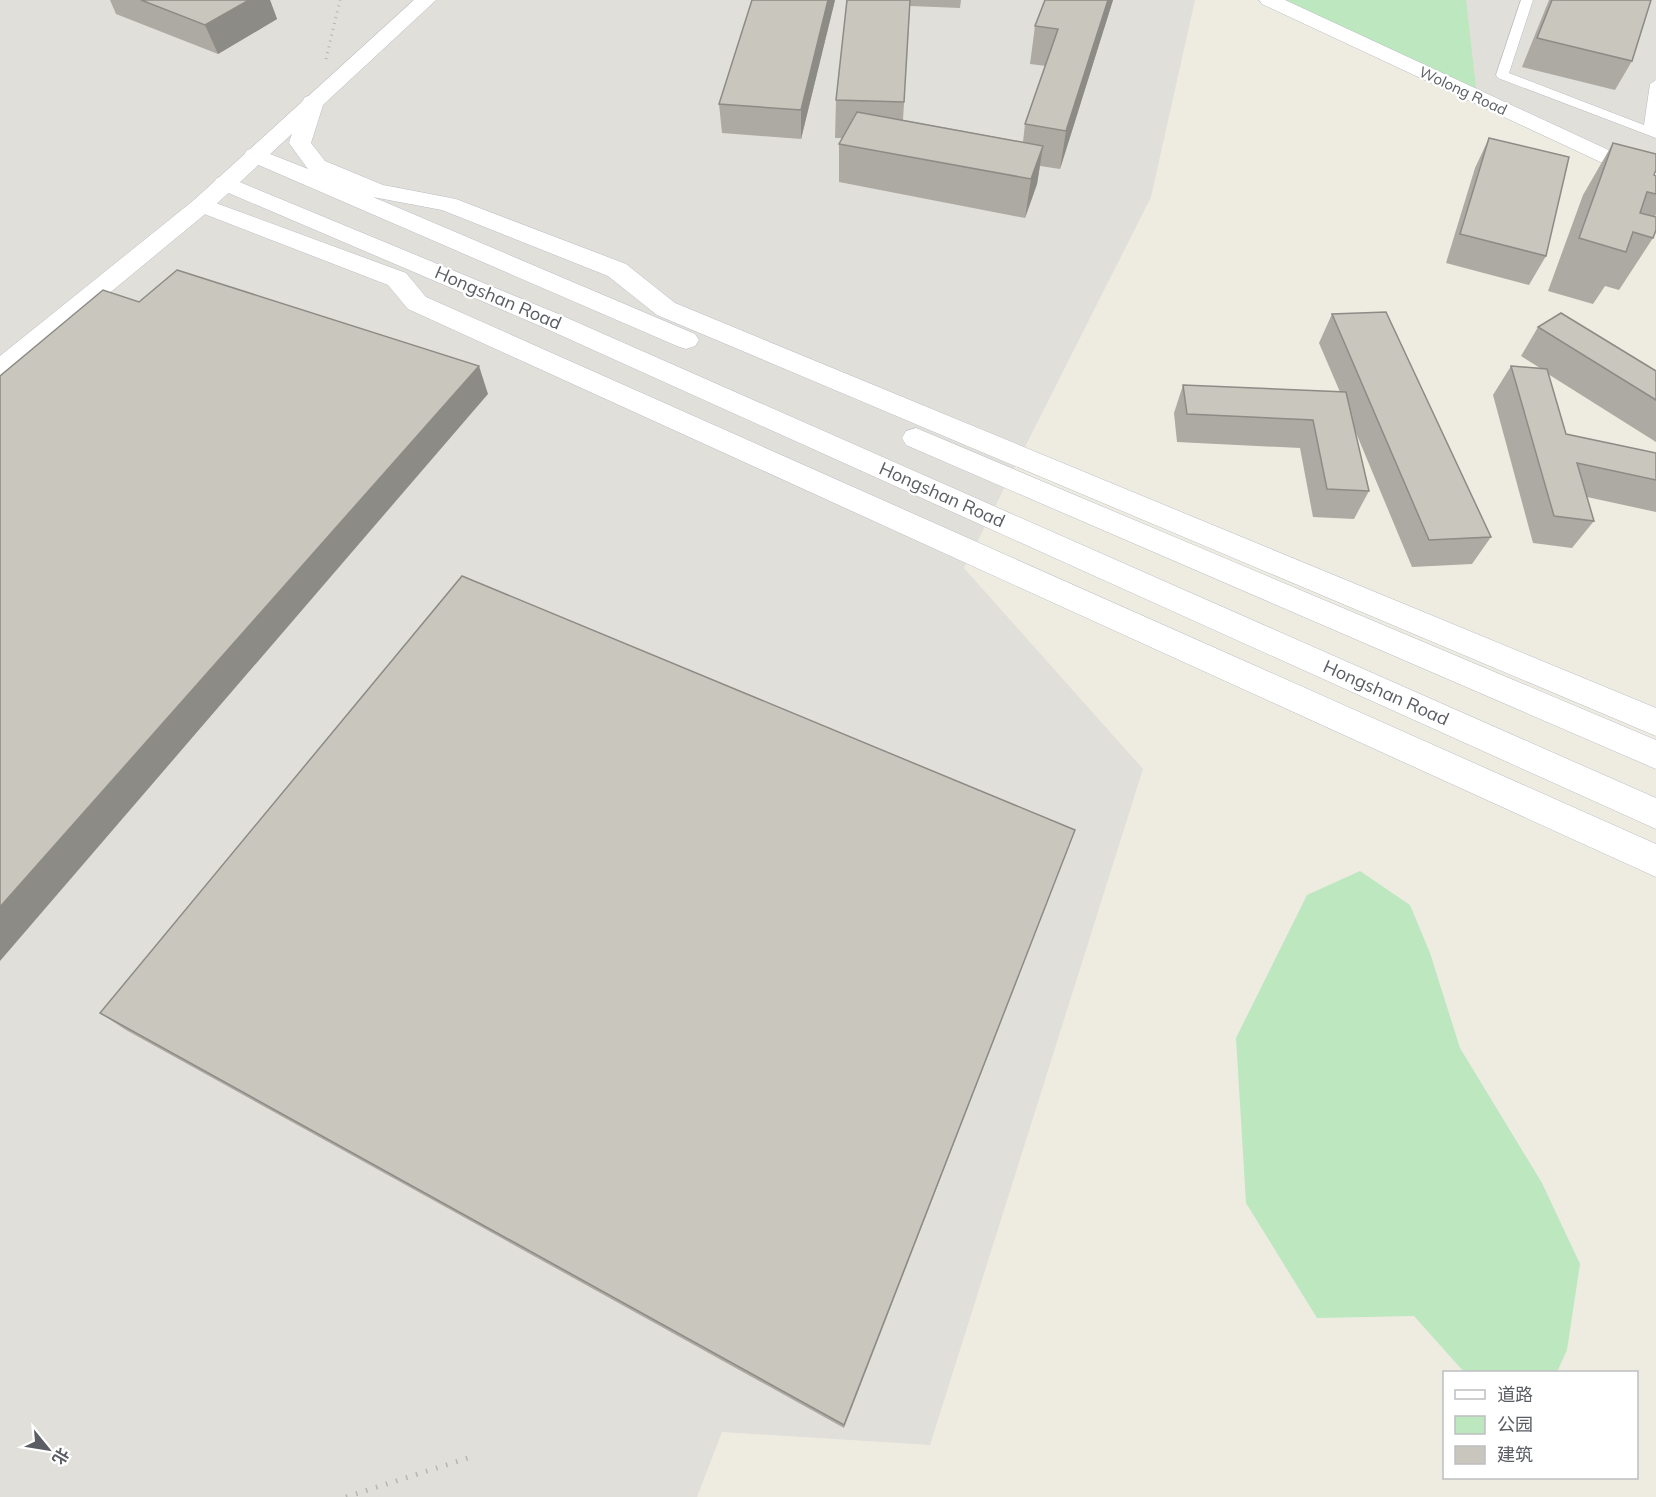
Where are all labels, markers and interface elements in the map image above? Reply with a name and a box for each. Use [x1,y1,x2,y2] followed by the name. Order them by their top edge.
[1416,62,1510,119] street label: Wolong Road
[432,261,565,335] street label: Hongshan Road
[876,457,1009,533] street label: Hongshan Road
[1320,655,1453,731] street label: Hongshan Road
[1443,1371,1638,1479] legend
[1497,1383,1533,1406] text: 道路
[1497,1413,1533,1436] text: 公园
[18,1419,78,1479] north arrow
[1497,1443,1533,1466] text: 建筑
[48,1445,74,1468] text: 北

